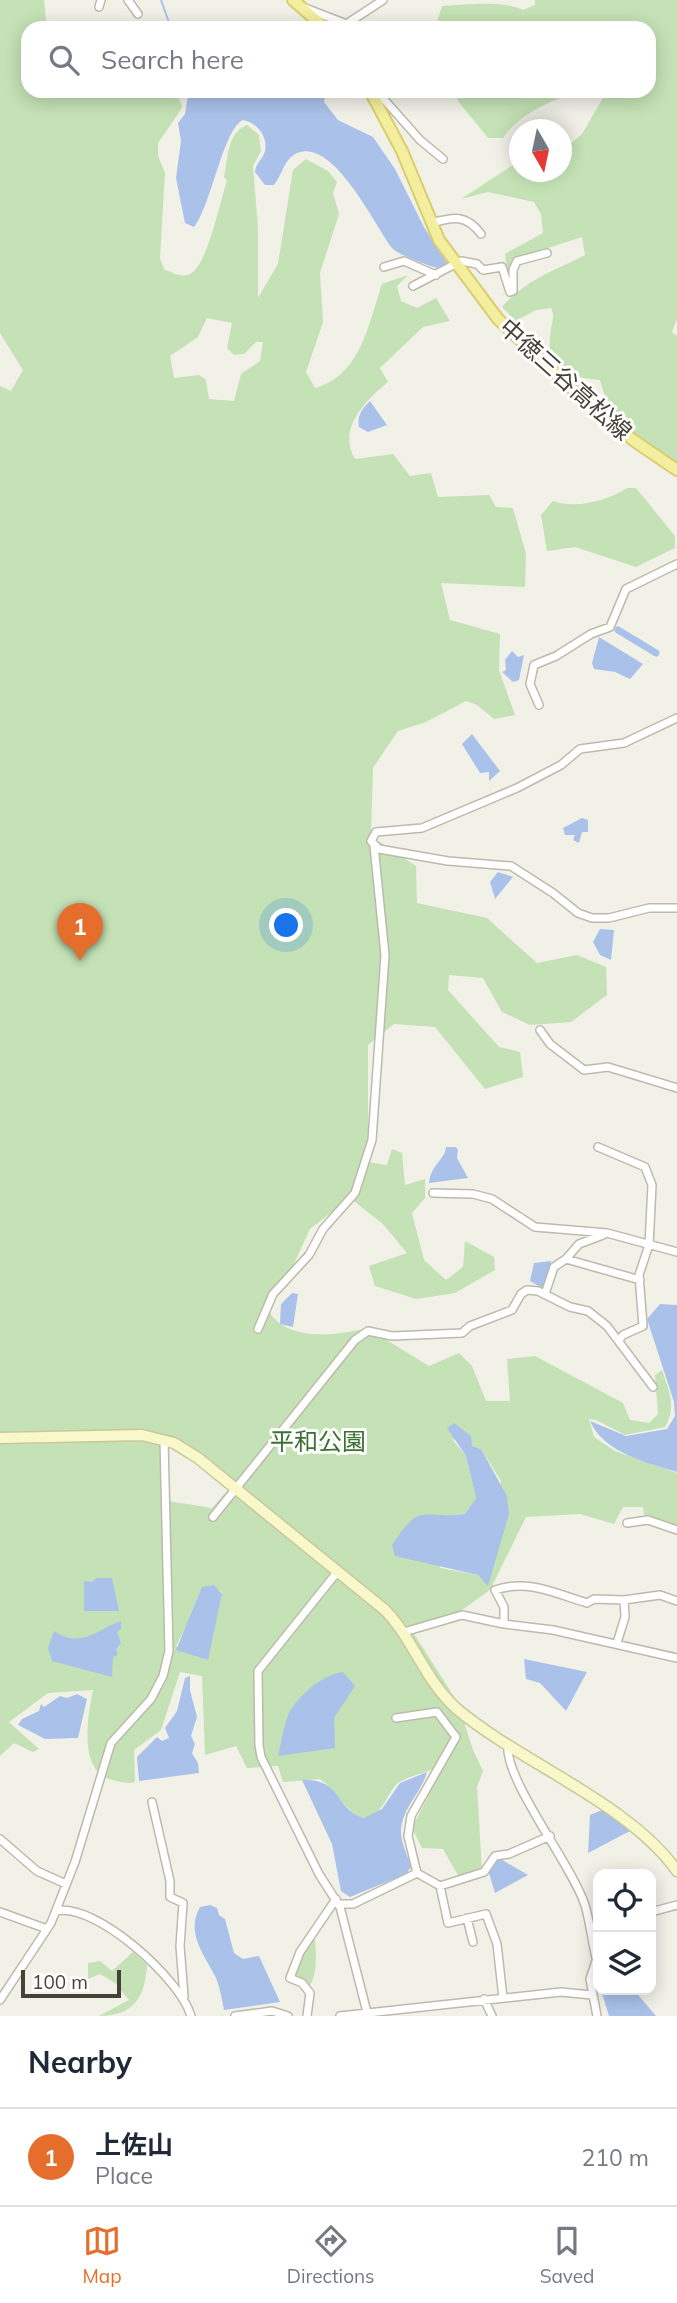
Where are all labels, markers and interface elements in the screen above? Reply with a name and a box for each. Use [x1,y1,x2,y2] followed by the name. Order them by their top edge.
[21,21,656,98] search box
[45,41,83,79] icon: search
[101,43,244,76] text: Search here
[509,119,572,182] north arrow
[494,312,638,446] street label: 中徳三谷高松線
[57,903,103,961] pin: 1
[269,908,303,942] your location
[270,1426,366,1456] park label: 平和公園
[593,1869,656,1995] map controls
[593,1869,656,1932] button: locate
[593,1932,656,1995] button: layers
[21,1967,121,1999] scale bar
[32,1970,88,1994] text: 100 m
[28,2043,132,2081] text: Nearby
[95,2128,173,2161] text: 上佐山
[44,2143,58,2172] text: 1
[581,2143,649,2172] text: 210 m
[95,2161,153,2190] text: Place
[83,2222,122,2288] tab: Map
[287,2222,375,2288] tab: Directions
[540,2222,594,2288] tab: Saved

